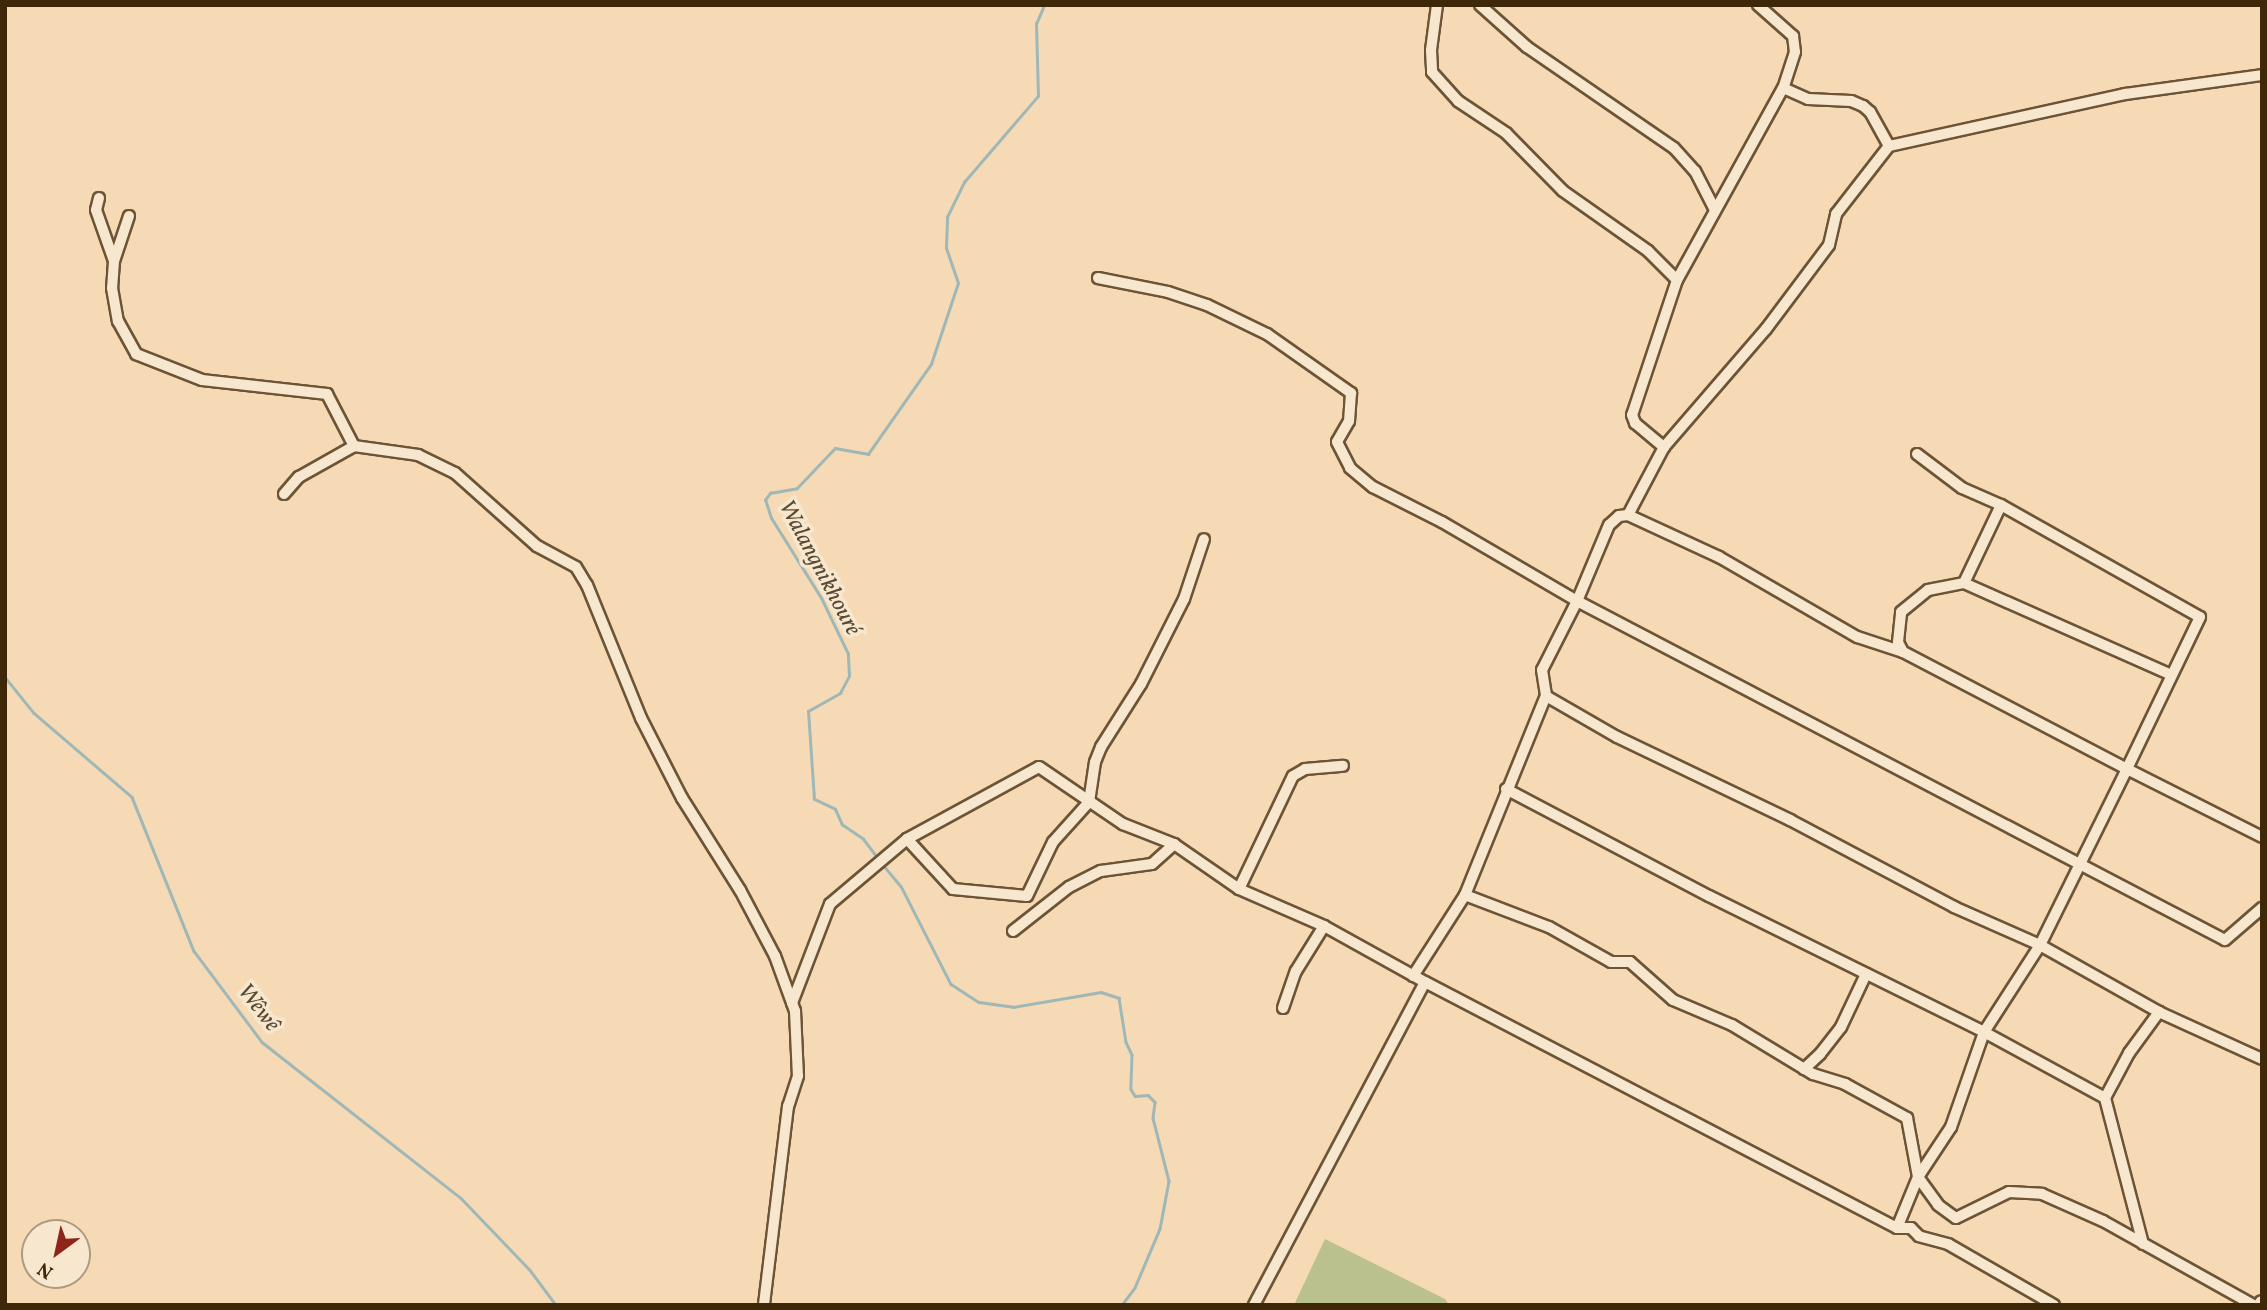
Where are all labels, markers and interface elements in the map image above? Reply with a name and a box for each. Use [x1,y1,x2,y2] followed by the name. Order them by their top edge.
[772,496,866,640] water label: Walangnikhouré
[231,979,285,1037] water label: Wêwê
[21,1219,91,1289] north arrow
[33,1255,59,1285] text: N

